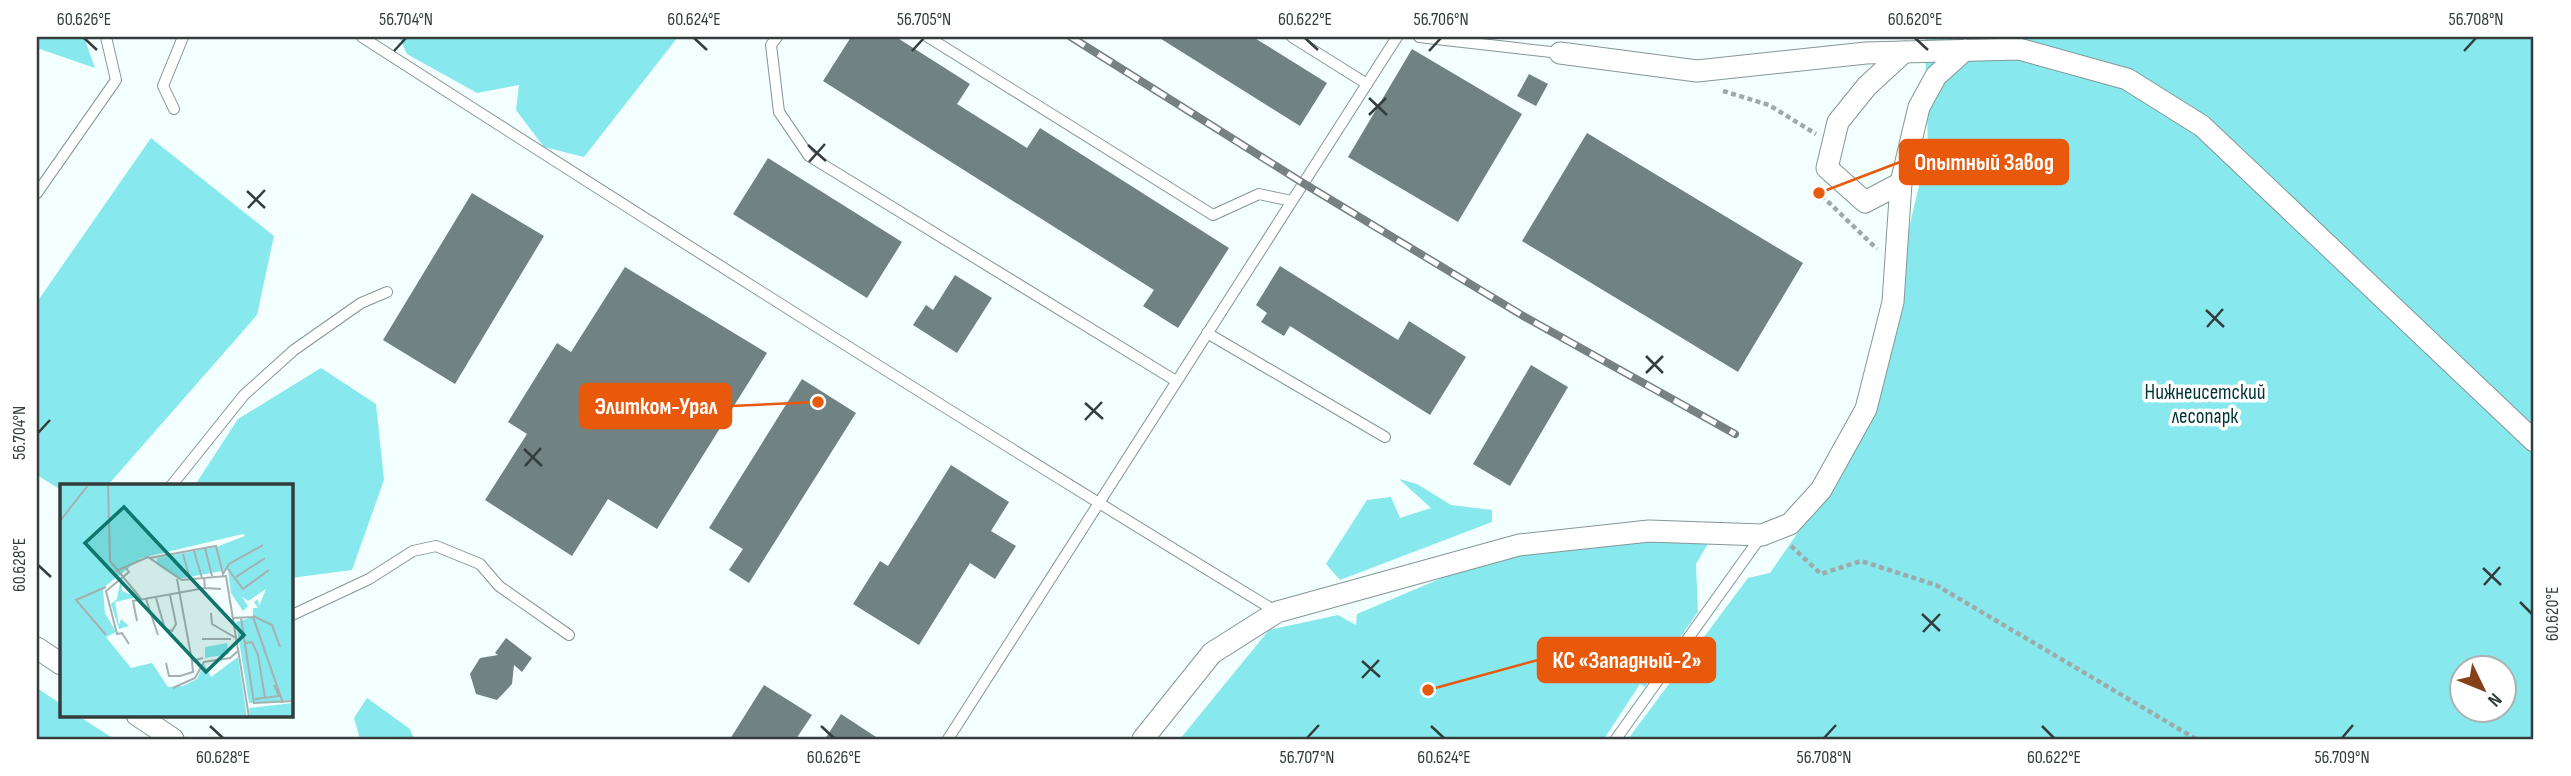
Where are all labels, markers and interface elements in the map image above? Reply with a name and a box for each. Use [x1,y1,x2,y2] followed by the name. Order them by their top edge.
[57,9,111,30] text: 60.626°E
[379,9,433,30] text: 56.704°N
[667,9,721,30] text: 60.624°E
[897,9,951,30] text: 56.705°N
[1278,9,1332,30] text: 60.622°E
[1413,9,1469,30] text: 56.706°N
[1888,9,1942,30] text: 60.620°E
[2449,9,2503,30] text: 56.708°N
[1900,140,2068,184] callout: Опытный Завод
[1914,149,2054,177] text: Опытный Завод
[2145,380,2265,429] park label: Нижнеисетский лесопарк
[580,384,731,428] callout: Элитком-Урал
[594,393,719,421] text: Элитком-Урал
[9,406,30,460] text: 56.704°N
[60,484,292,716] inset map
[9,538,30,592] text: 60.628°E
[2542,587,2563,641] text: 60.620°E
[1538,638,1715,682] callout: КС «Западный-2»
[1552,647,1702,675] text: КС «Западный-2»
[2448,654,2518,724] north arrow
[2482,688,2506,711] text: N
[196,747,250,768] text: 60.628°E
[807,747,861,768] text: 60.626°E
[1279,747,1335,768] text: 56.707°N
[1417,747,1471,768] text: 60.624°E
[1797,747,1851,768] text: 56.708°N
[2027,747,2081,768] text: 60.622°E
[2314,747,2370,768] text: 56.709°N

